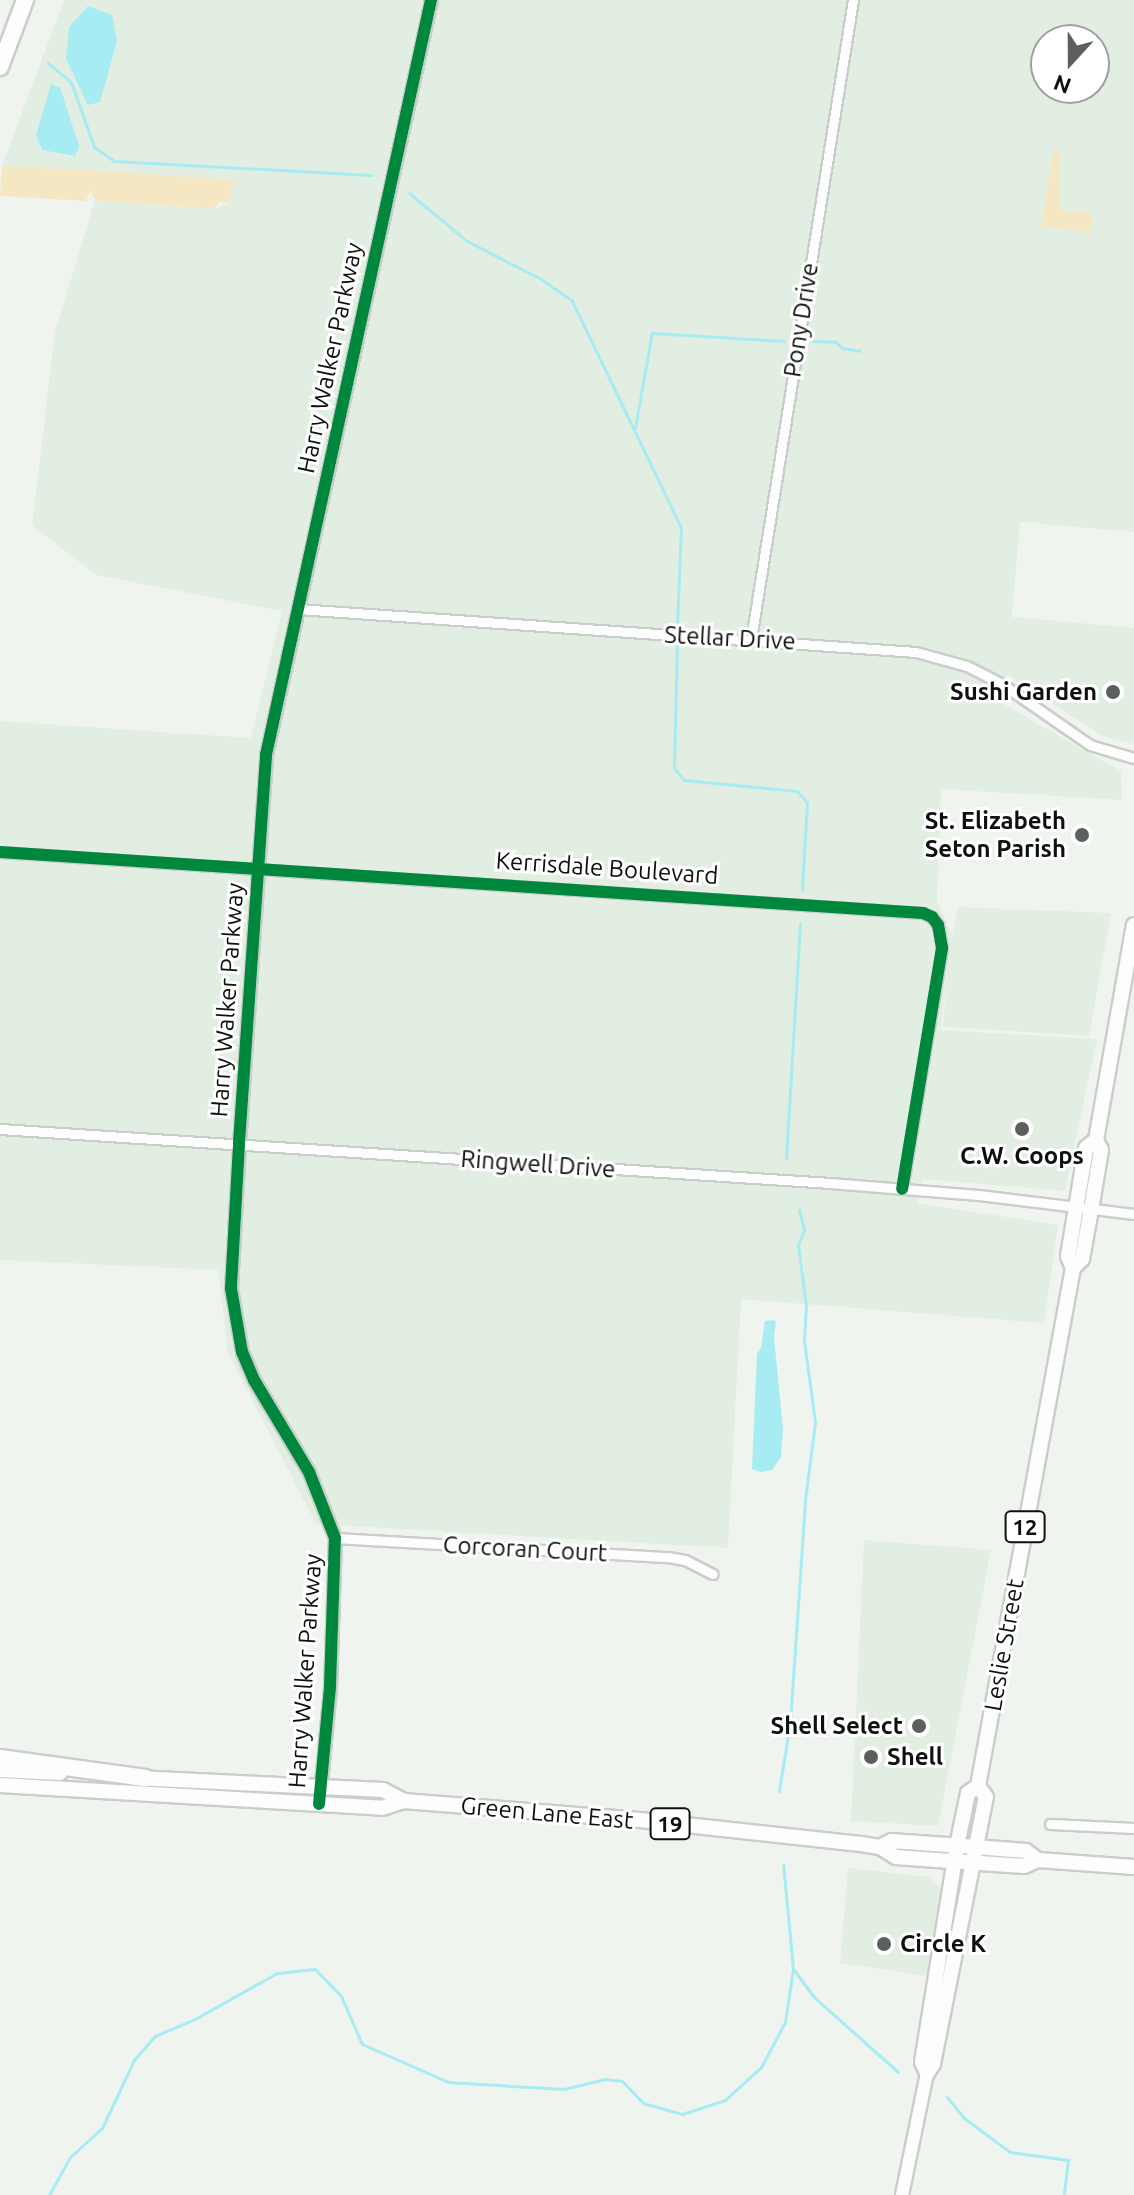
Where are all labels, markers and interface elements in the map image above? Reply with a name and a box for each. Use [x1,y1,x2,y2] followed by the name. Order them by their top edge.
[1030,24,1110,104] north arrow
[1050,70,1074,100] text: N
[291,240,369,476] street label: Harry Walker Parkway
[778,261,824,379] street label: Pony Drive
[664,620,796,656] street label: Stellar Drive
[950,678,1097,706] place label: Sushi Garden
[1104,683,1122,701] marker: Sushi Garden
[925,807,1066,863] place label: St. Elizabeth Seton Parish
[1073,826,1091,844] marker: St. Elizabeth Seton Parish
[495,846,719,890] street label: Kerrisdale Boulevard
[204,882,250,1118] street label: Harry Walker Parkway
[1013,1120,1031,1138] marker: C.W. Coops
[960,1142,1084,1170] place label: C.W. Coops
[460,1144,616,1184] street label: Ringwell Drive
[1003,1509,1047,1545] road number: 12
[442,1530,608,1568] street label: Corcoran Court
[282,1553,328,1789] street label: Harry Walker Parkway
[978,1577,1030,1713] street label: Leslie Street
[771,1712,903,1740] place label: Shell Select
[910,1717,928,1735] marker: Shell Select
[887,1743,943,1771] place label: Shell
[862,1748,880,1766] marker: Shell
[459,1791,635,1835] street label: Green Lane East
[648,1806,692,1842] road number: 19
[900,1930,986,1958] place label: Circle K
[875,1935,893,1953] marker: Circle K

